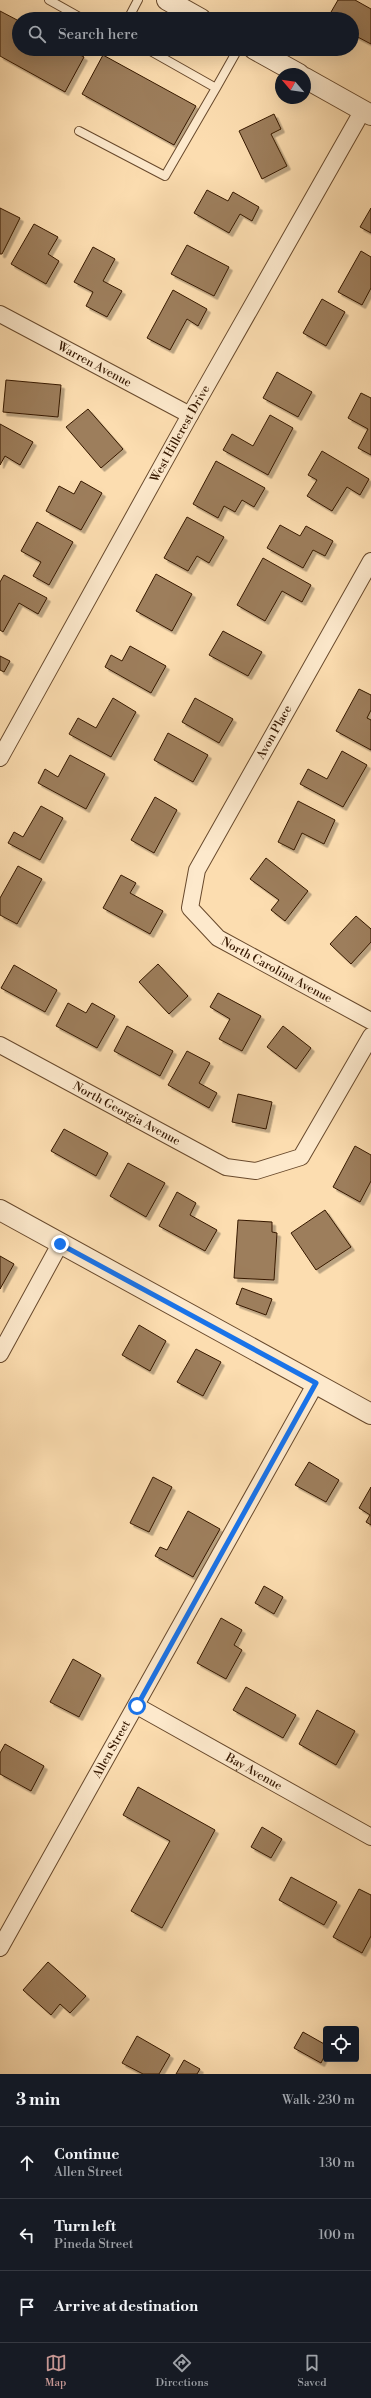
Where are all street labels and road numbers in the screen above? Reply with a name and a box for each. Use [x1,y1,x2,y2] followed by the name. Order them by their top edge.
[54,338,134,391] street label: Warren Avenue
[147,383,213,486] street label: West Hillcrest Drive
[253,703,295,763] street label: Avon Place
[218,934,334,1006] street label: North Carolina Avenue
[70,1079,183,1149] street label: North Georgia Avenue
[89,1717,134,1782] street label: Allen Street
[222,1750,285,1794] street label: Bay Avenue

